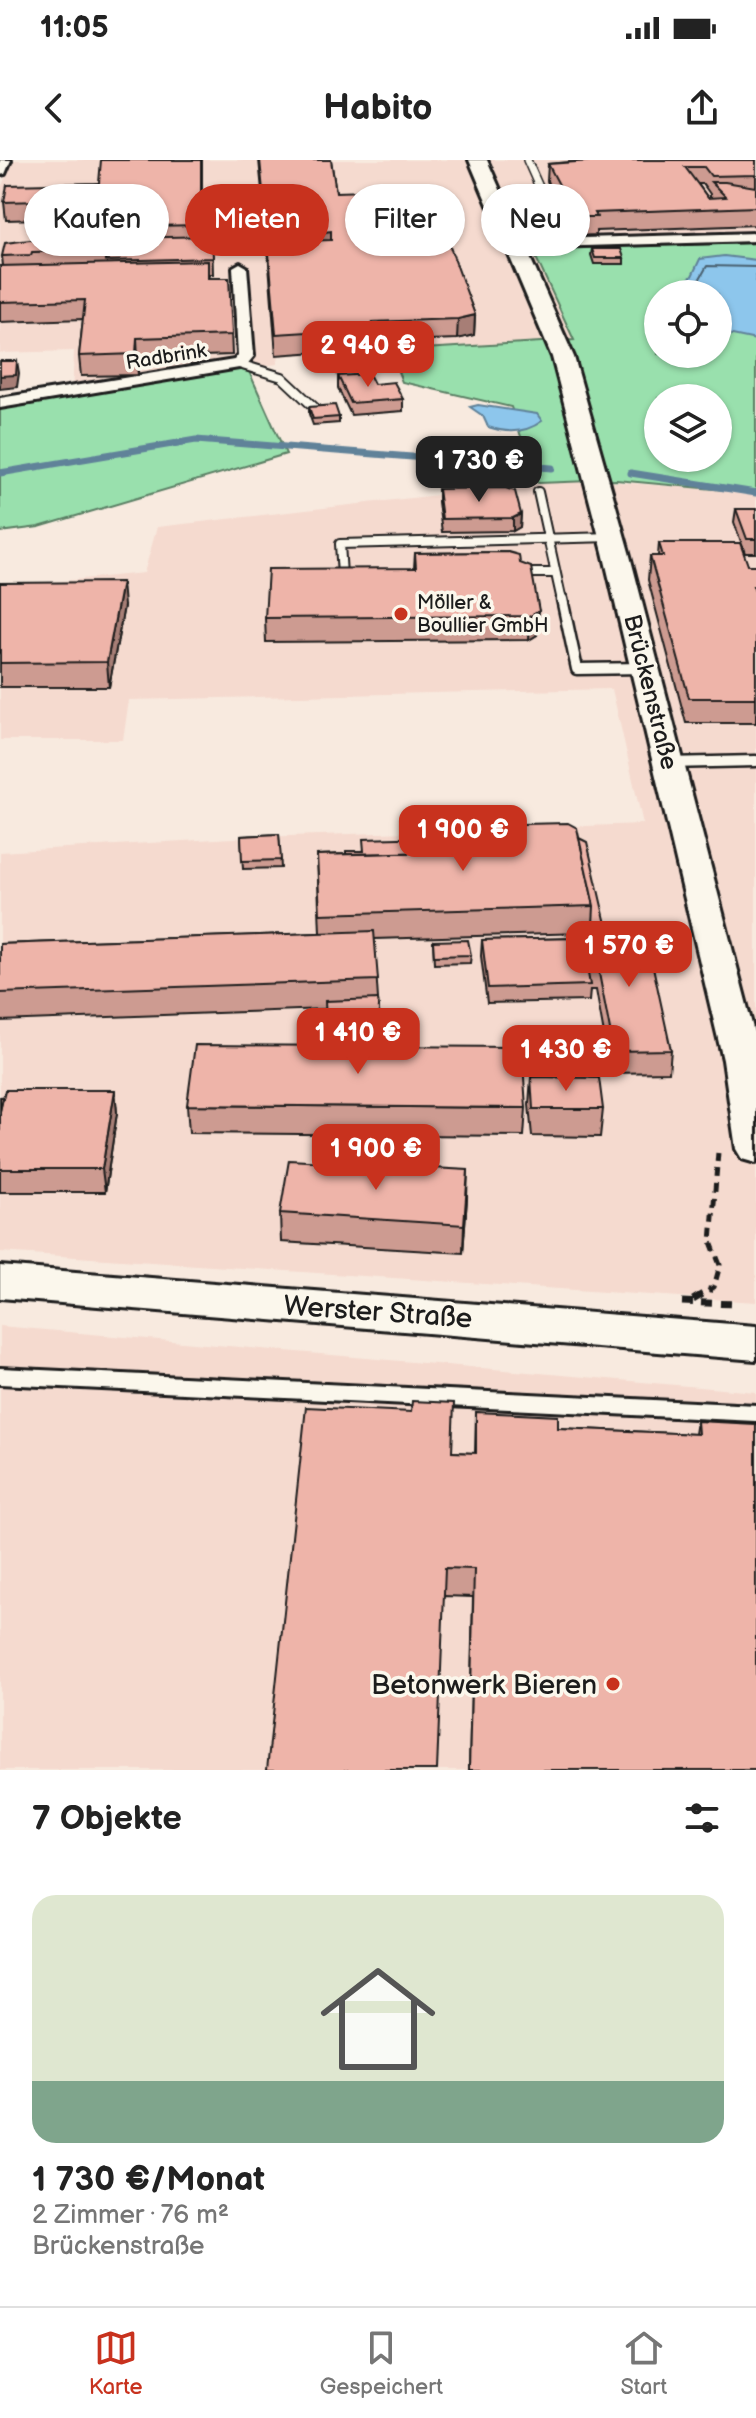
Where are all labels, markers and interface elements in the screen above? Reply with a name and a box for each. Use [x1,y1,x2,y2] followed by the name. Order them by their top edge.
[40,10,108,46] text: 11:05
[32,86,76,130] icon: back
[680,86,724,130] icon: share
[323,87,433,130] text: Habito
[24,184,169,256] chip: Kaufen
[185,184,329,256] chip: Mieten
[345,184,465,256] chip: Filter
[481,184,590,256] chip: Neu
[644,280,732,472] map controls
[644,280,732,368] button: locate
[294,321,442,389] pin: 2 940 €
[320,331,416,362] text: 2 940 €
[124,339,208,375] street label: Radbrink
[644,384,732,472] button: layers
[405,436,553,504] pin: 1 730 €
[434,446,524,477] text: 1 730 €
[417,591,549,638] place label: Möller & Boullier GmbH
[392,605,410,623] marker: Möller & Boullier GmbH
[617,611,684,773] street label: Brückenstraße
[389,805,537,873] pin: 1 900 €
[417,815,509,846] text: 1 900 €
[555,921,703,989] pin: 1 570 €
[584,931,674,962] text: 1 570 €
[284,1008,432,1076] pin: 1 410 €
[315,1018,401,1049] text: 1 410 €
[492,1025,640,1093] pin: 1 430 €
[520,1035,612,1066] text: 1 430 €
[302,1124,450,1192] pin: 1 900 €
[330,1134,422,1165] text: 1 900 €
[282,1289,473,1336] street label: Werster Straße
[371,1669,597,1702] place label: Betonwerk Bieren
[604,1675,622,1693] marker: Betonwerk Bieren
[680,1796,724,1840] icon: filters
[32,1798,182,1839] text: 7 Objekte
[306,1947,450,2091] icon: home
[32,2159,265,2200] text: 1 730 €/Monat
[32,2200,229,2231] text: 2 Zimmer · 76 m²
[32,2231,204,2262] text: Brückenstraße
[89,2326,142,2401] tab: Karte
[320,2326,443,2401] tab: Gespeichert
[621,2326,667,2401] tab: Start

